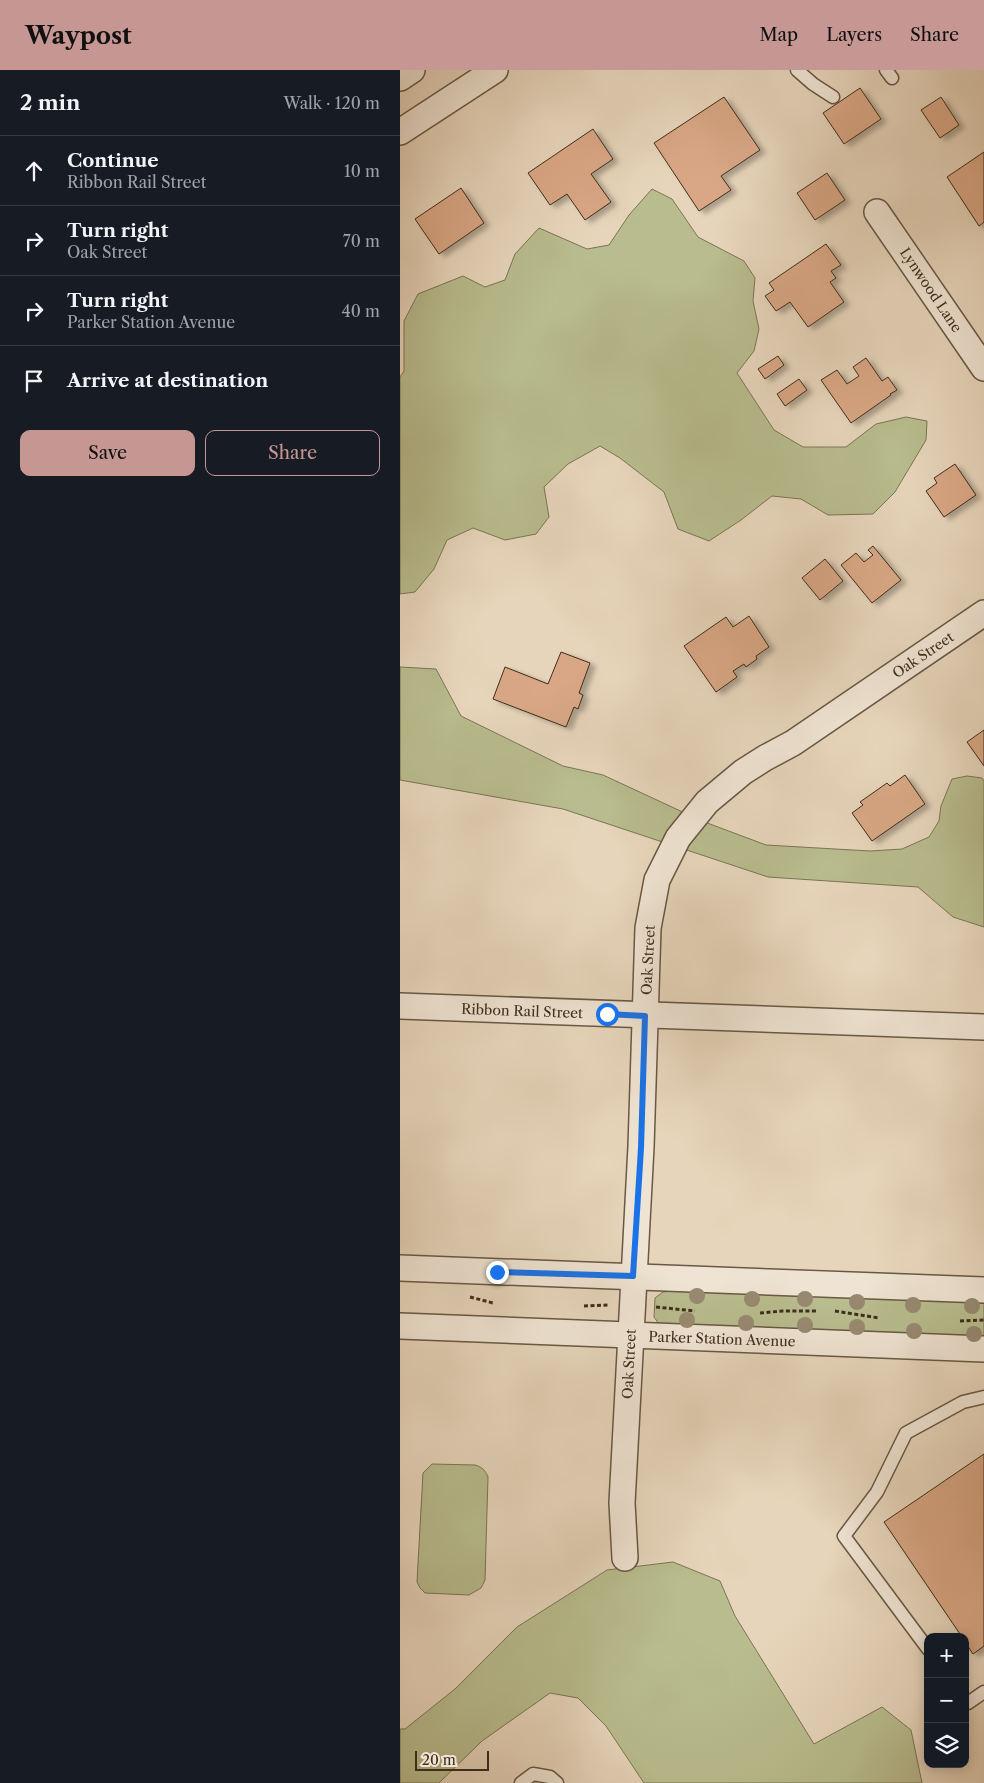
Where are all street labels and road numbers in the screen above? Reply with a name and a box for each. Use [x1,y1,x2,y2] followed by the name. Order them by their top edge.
[896,244,966,336] street label: Lynwood Lane
[889,628,957,682] street label: Oak Street
[637,924,659,996] street label: Oak Street
[461,1000,583,1022] street label: Ribbon Rail Street
[648,1327,796,1351] street label: Parker Station Avenue
[618,1328,640,1400] street label: Oak Street

